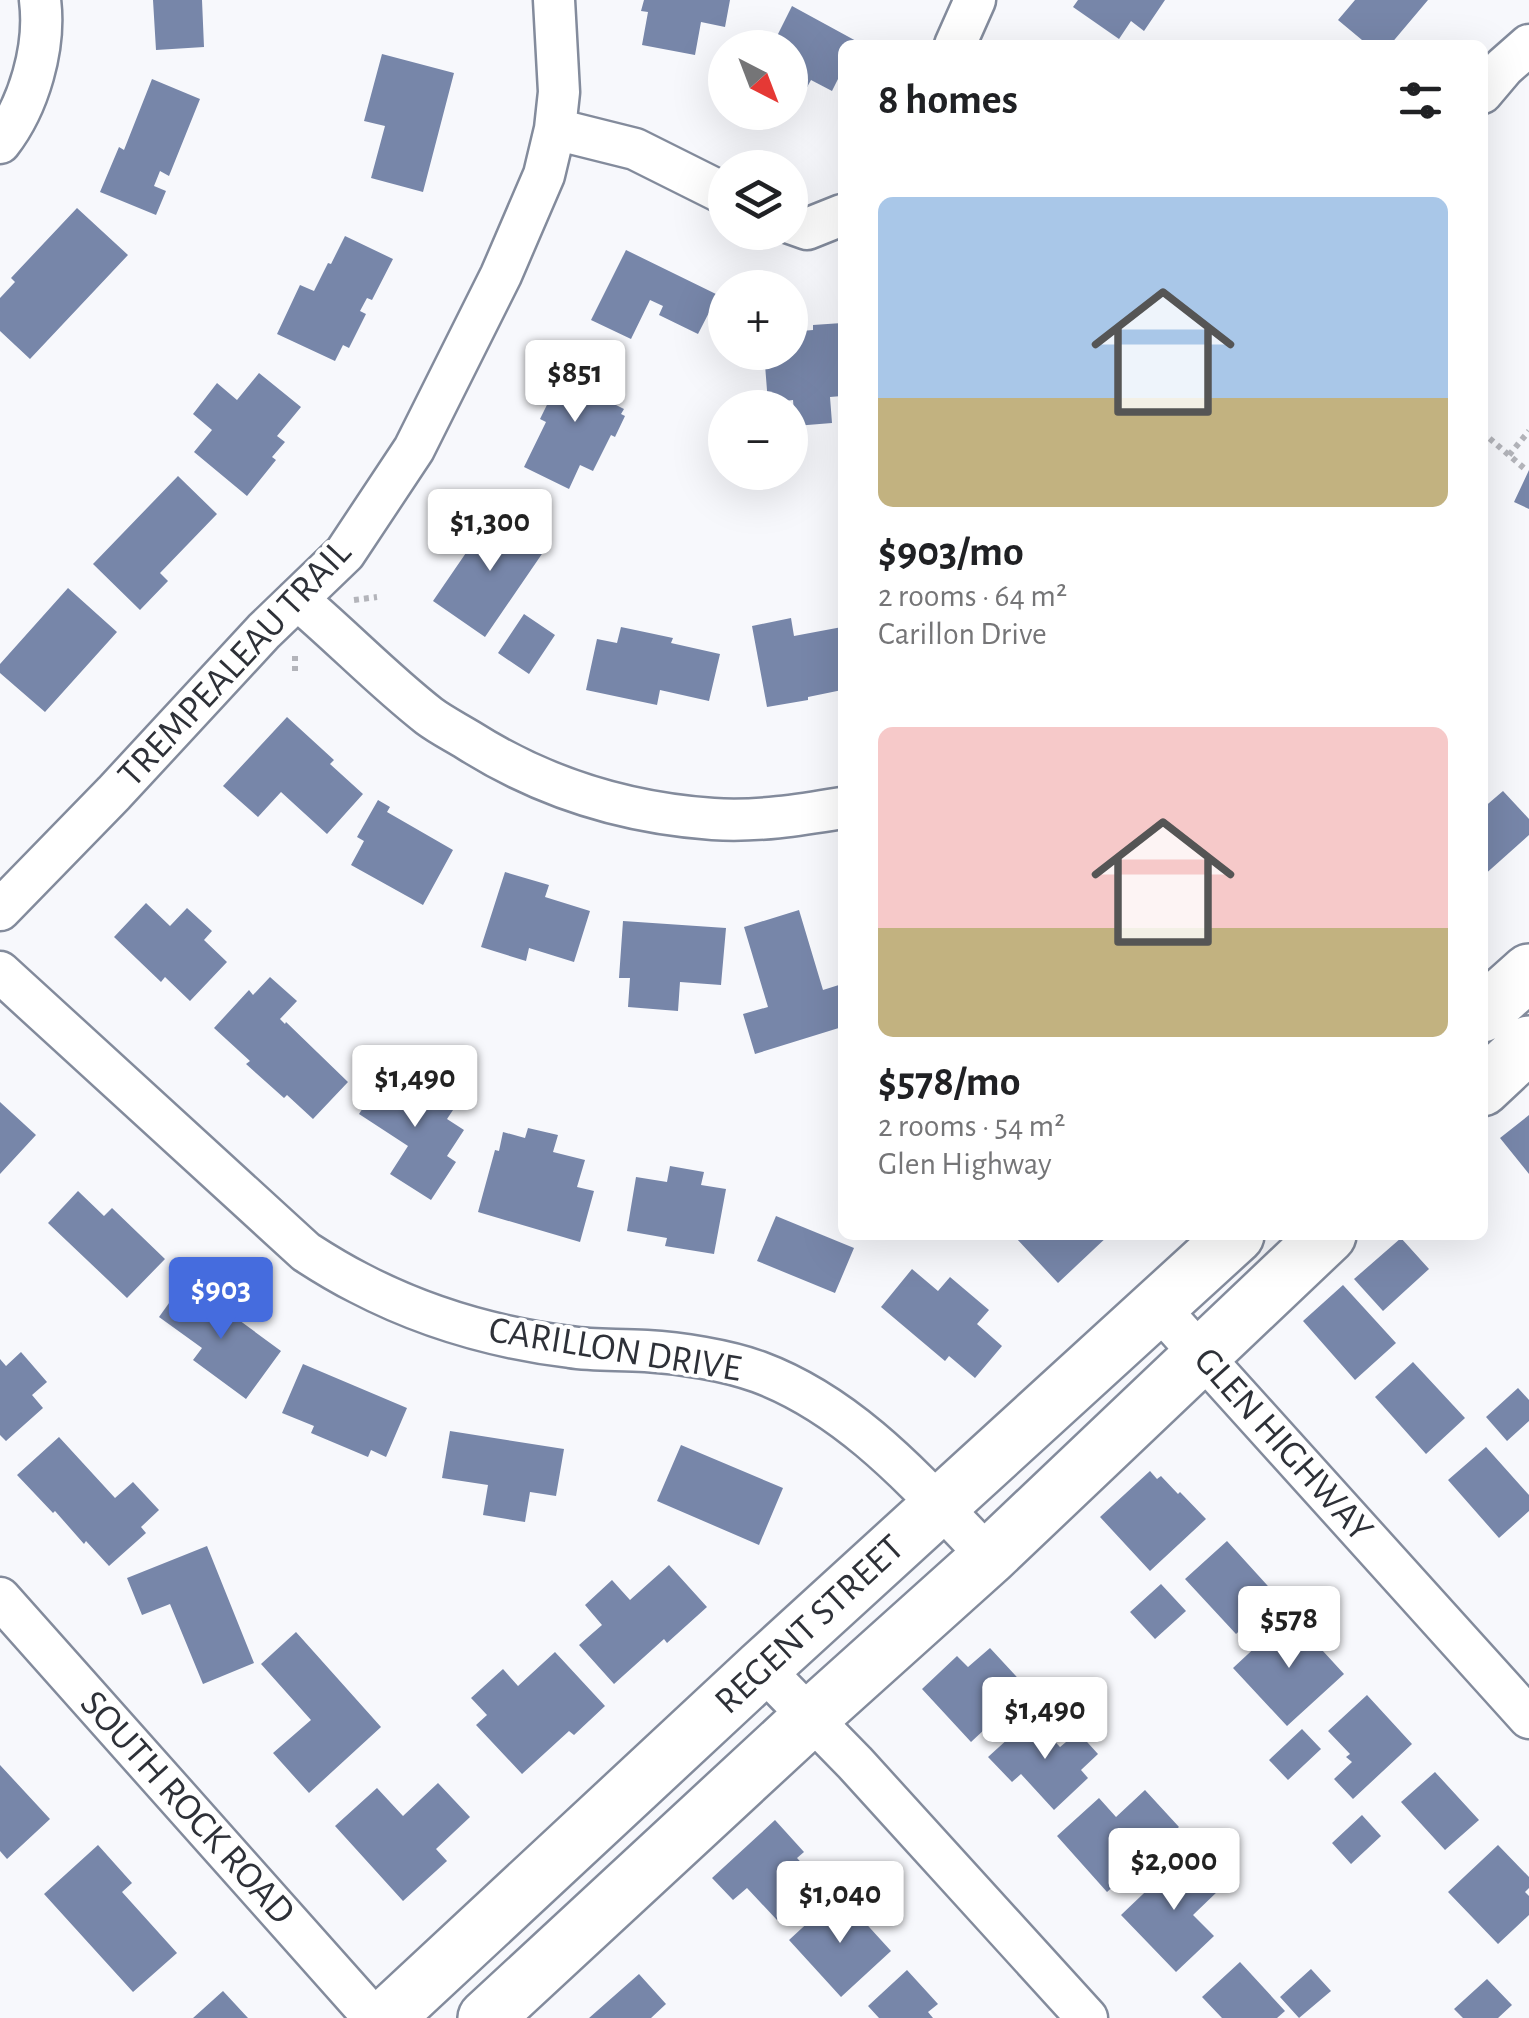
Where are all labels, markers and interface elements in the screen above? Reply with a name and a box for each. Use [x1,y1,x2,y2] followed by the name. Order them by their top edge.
[708,30,808,130] north arrow
[708,30,808,490] map controls
[1393,73,1448,128] icon: filters
[878,79,1018,121] text: 8 homes
[708,150,808,250] button: layers
[1073,262,1253,442] icon: home
[708,270,808,370] button: +
[516,340,634,425] pin: $851
[547,356,603,388] text: $851
[708,390,808,490] button: −
[409,489,571,574] pin: $1,300
[450,505,530,537] text: $1,300
[878,531,1024,573] text: $903/mo
[112,533,359,794] street label: TREMPEALEAU TRAIL
[878,580,1067,612] text: 2 rooms · 64 m²
[878,618,1047,650] text: Carillon Drive
[1073,792,1253,972] icon: home
[334,1045,496,1130] pin: $1,490
[374,1061,456,1093] text: $1,490
[878,1061,1020,1103] text: $578/mo
[878,1110,1065,1142] text: 2 rooms · 54 m²
[878,1148,1052,1180] text: Glen Highway
[162,1257,280,1342] pin: $903
[191,1273,251,1305] text: $903
[486,1311,744,1389] street label: CARILLON DRIVE
[1187,1341,1379,1549] street label: GLEN HIGHWAY
[708,1528,912,1722] street label: REGENT STREET
[1230,1586,1348,1671] pin: $578
[1260,1602,1318,1634] text: $578
[964,1677,1126,1762] pin: $1,490
[73,1684,301,1932] street label: SOUTH ROCK ROAD
[1004,1693,1086,1725] text: $1,490
[1093,1828,1255,1913] pin: $2,000
[1131,1844,1217,1876] text: $2,000
[759,1861,921,1946] pin: $1,040
[799,1877,881,1909] text: $1,040

